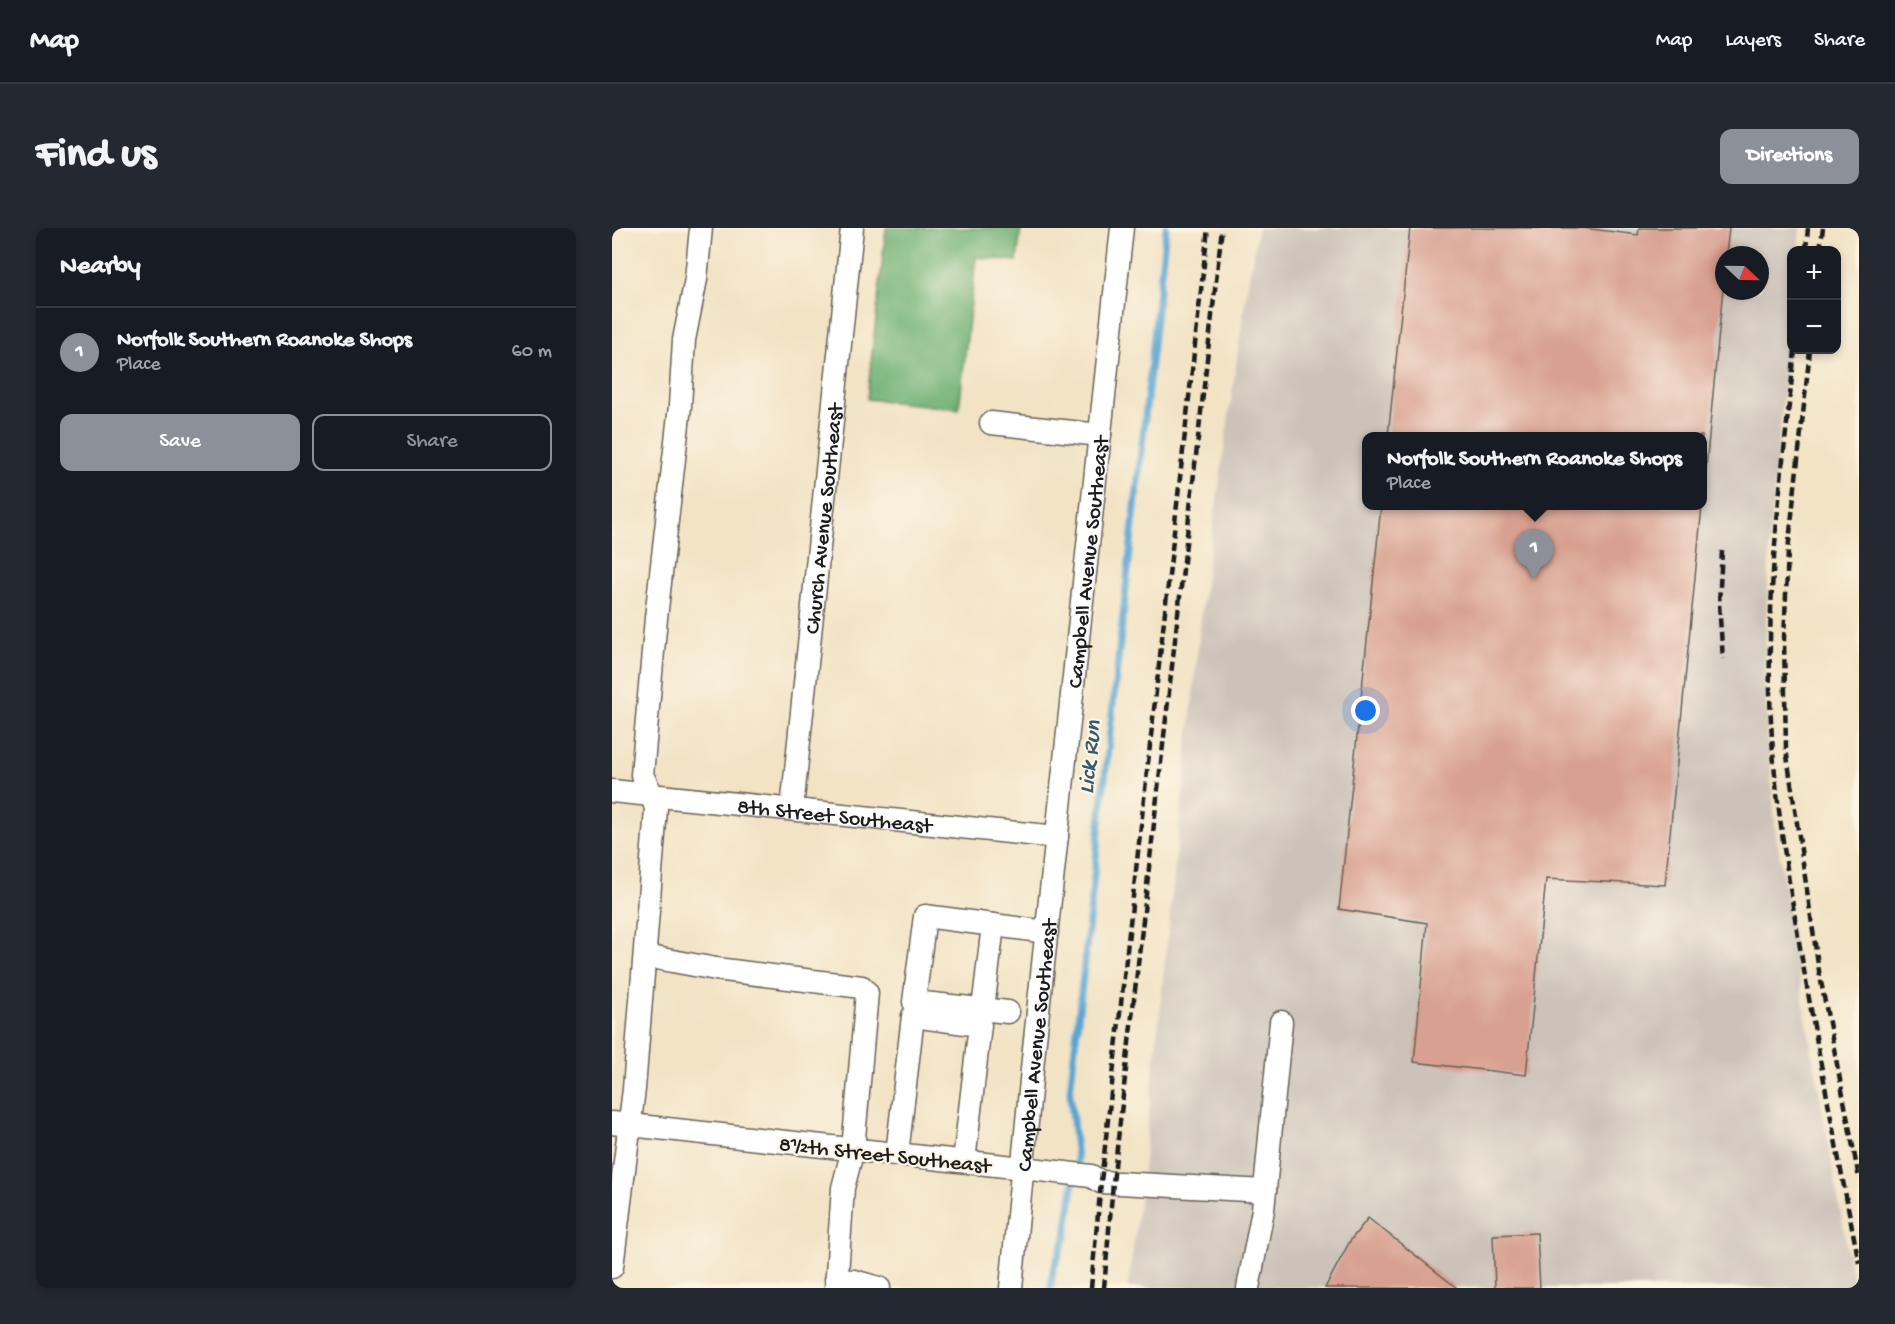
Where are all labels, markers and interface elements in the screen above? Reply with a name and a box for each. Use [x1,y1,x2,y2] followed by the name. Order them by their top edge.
[30,25,79,58] text: Map
[1656,29,1692,54] text: Map
[1725,29,1781,54] text: Layers
[1814,29,1865,54] text: Share
[1720,129,1859,184] button: Directions
[36,132,156,181] text: Find us
[1715,246,1769,300] north arrow
[1787,246,1841,354] map controls
[1787,246,1841,300] button: +
[60,252,141,283] text: Nearby
[1787,300,1841,354] button: −
[117,328,412,354] text: Norfolk Southern Roanoke Shops
[75,341,84,364] text: 1
[512,341,552,364] text: 60 m
[117,354,161,377] text: Place
[801,401,851,635] street label: Church Avenue Southeast
[60,414,300,471] button: Save
[312,414,552,471] button: Share
[1362,432,1707,510] popup
[1064,433,1117,690] street label: Campbell Avenue Southeast
[1387,447,1682,473] text: Norfolk Southern Roanoke Shops
[1387,473,1431,496] text: Place
[1514,530,1554,579] pin: 1
[1351,696,1380,725] your location
[1073,719,1110,796] water label: Lick Run
[736,795,935,841] street label: 8th Street Southeast
[1013,916,1065,1173] street label: Campbell Avenue Southeast
[777,1133,994,1181] street label: 8½th Street Southeast

